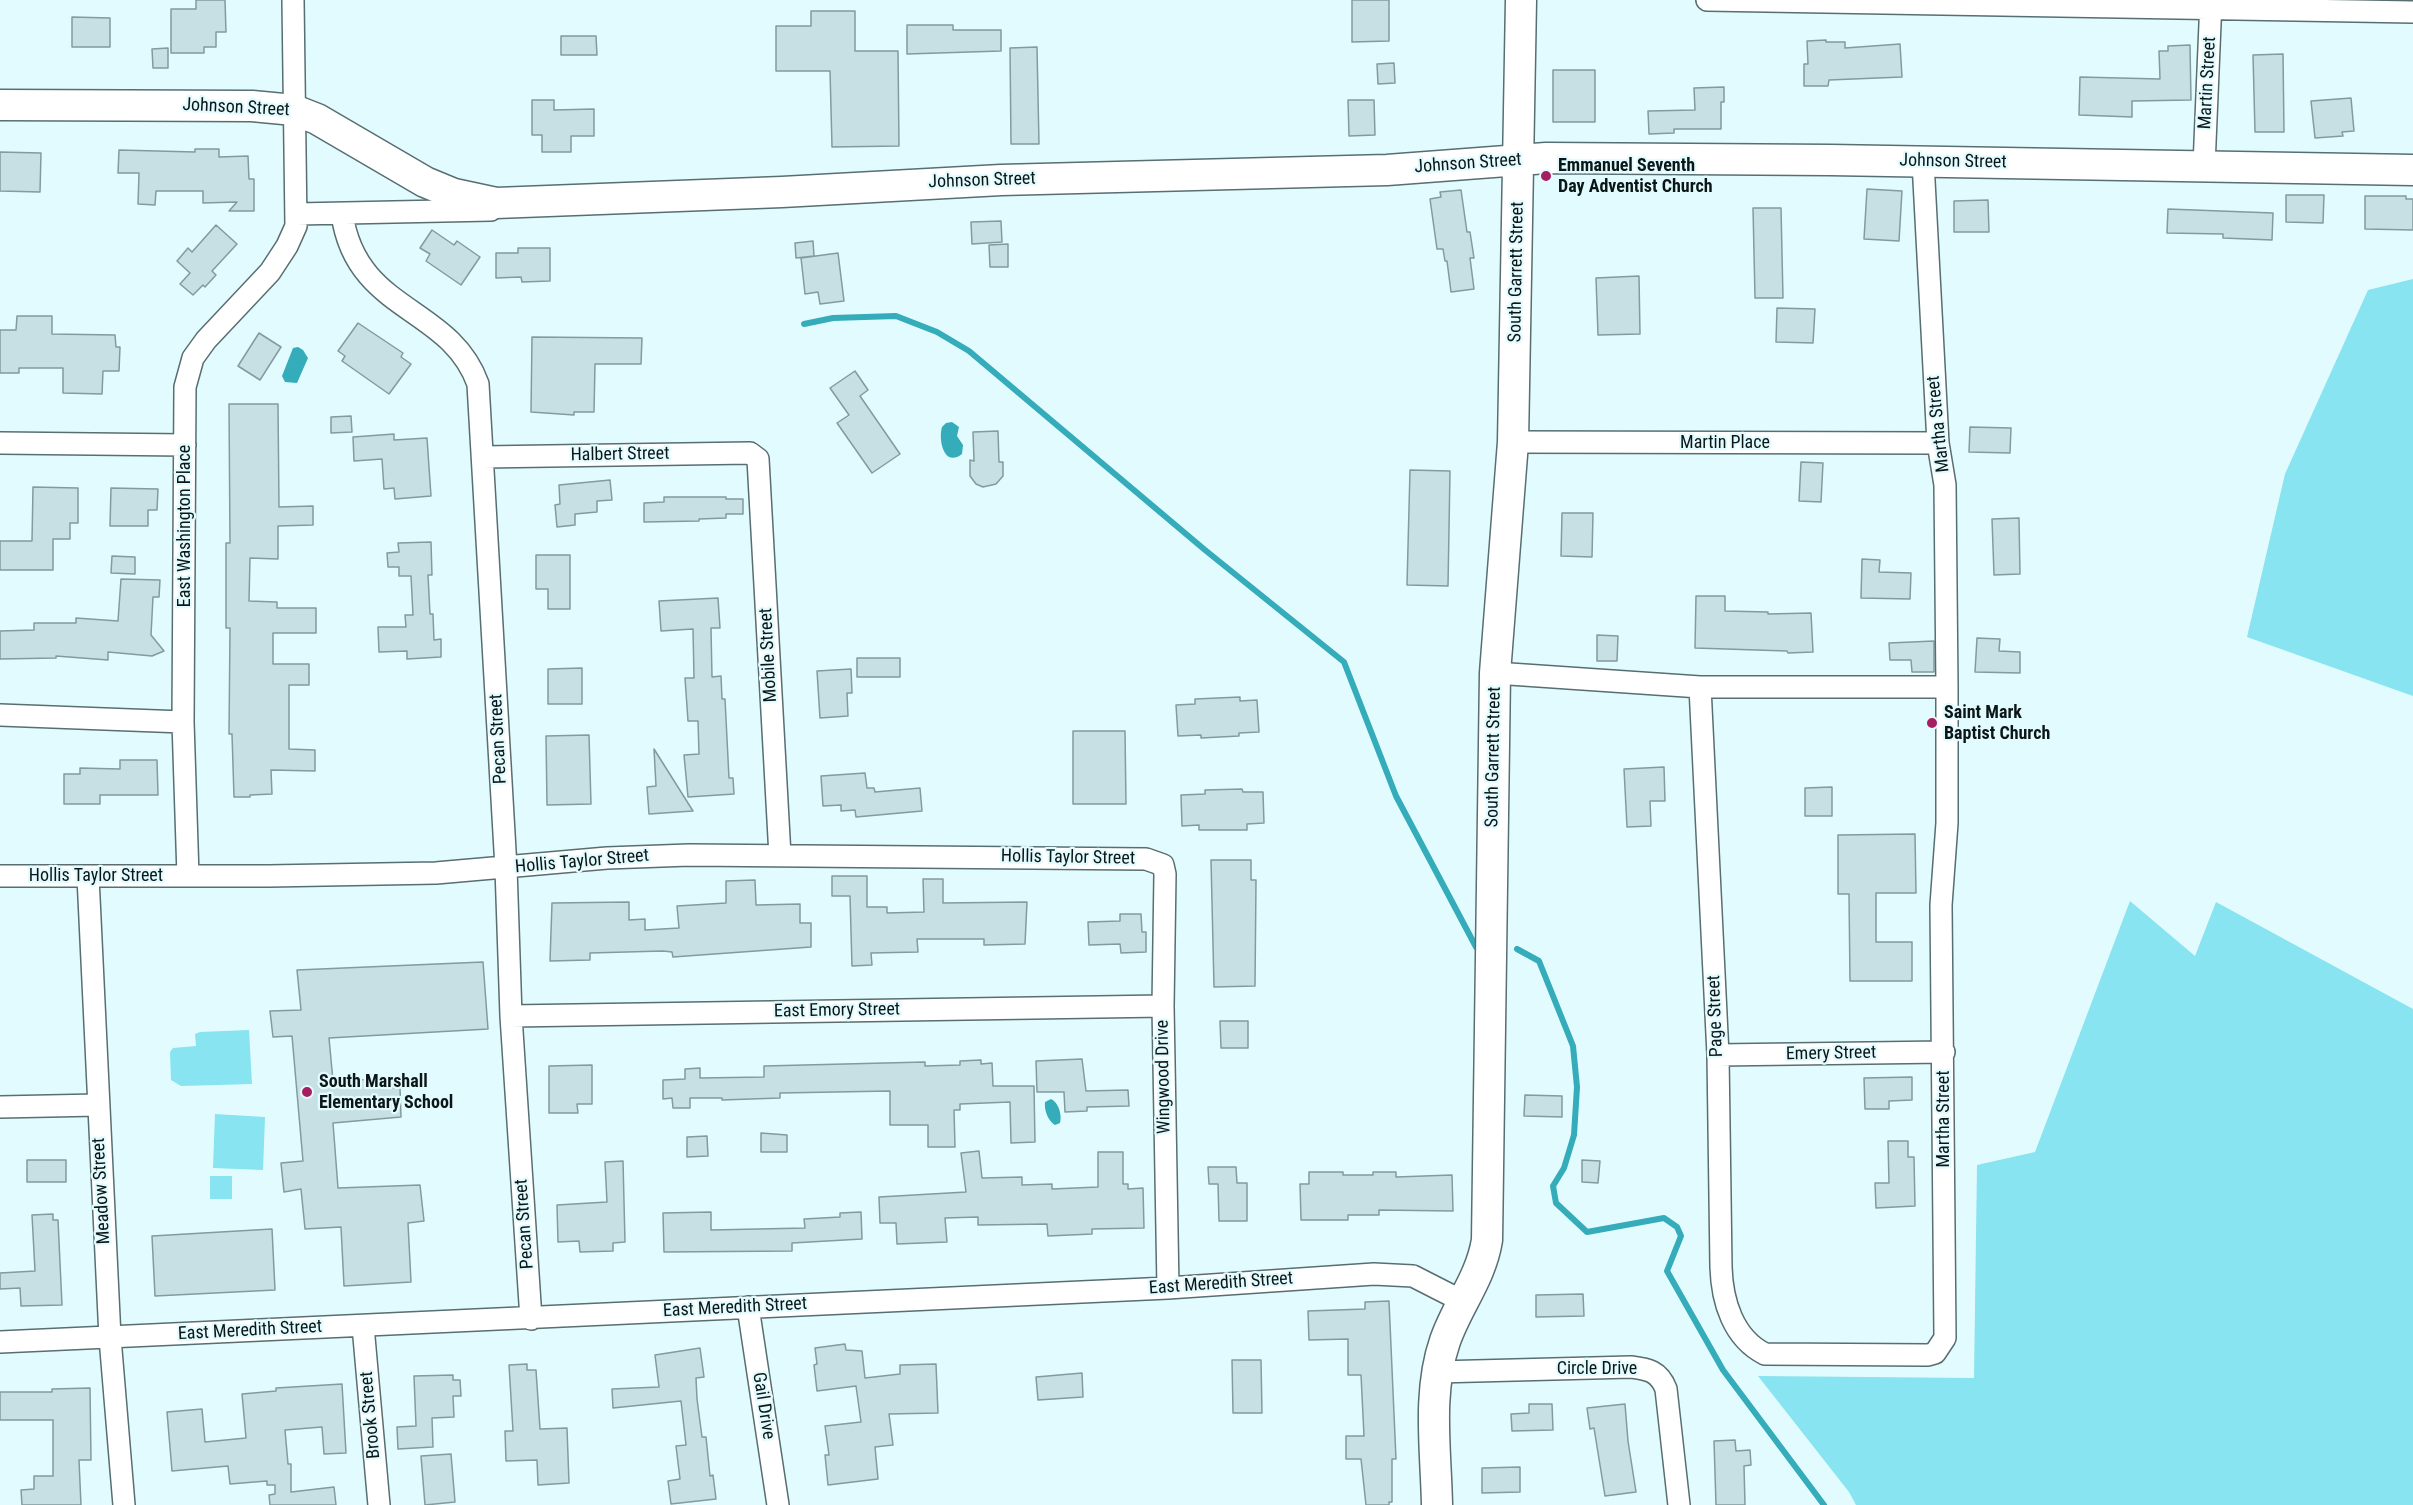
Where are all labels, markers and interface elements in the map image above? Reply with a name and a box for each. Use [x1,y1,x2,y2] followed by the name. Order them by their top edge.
[2195,36,2221,130] street label: Martin Street
[182,94,290,122] street label: Johnson Street
[1414,149,1522,179] street label: Johnson Street
[1899,150,2007,174] street label: Johnson Street
[1558,155,1713,198] place label: Emmanuel Seventh Day Adventist Church
[928,168,1036,194] street label: Johnson Street
[1539,169,1553,183] marker: Emmanuel Seventh Day Adventist Church
[1505,201,1529,343] street label: South Garrett Street
[1923,375,1955,473] street label: Martha Street
[1680,432,1770,454] street label: Martin Place
[570,443,670,467] street label: Halbert Street
[174,445,196,607] street label: East Washington Place
[756,607,782,703] street label: Mobile Street
[1482,686,1506,828] street label: South Garrett Street
[486,693,512,785] street label: Pecan Street
[1944,702,2050,744] place label: Saint Mark Baptist Church
[1925,716,1939,730] marker: Saint Mark Baptist Church
[514,845,650,879] street label: Hollis Taylor Street
[1001,846,1135,870] street label: Hollis Taylor Street
[29,865,163,887] street label: Hollis Taylor Street
[1704,975,1728,1057] street label: Page Street
[774,999,900,1023] street label: East Emory Street
[1152,1020,1176,1134] street label: Wingwood Drive
[1786,1042,1876,1066] street label: Emery Street
[1933,1070,1955,1168] street label: Martha Street
[319,1071,453,1114] place label: South Marshall Elementary School
[300,1085,314,1099] marker: South Marshall Elementary School
[88,1137,116,1245] street label: Meadow Street
[511,1178,539,1270] street label: Pecan Street
[1148,1268,1294,1300] street label: East Meredith Street
[662,1293,808,1323] street label: East Meredith Street
[177,1316,323,1346] street label: East Meredith Street
[1557,1358,1637,1380] street label: Circle Drive
[356,1370,386,1460] street label: Brook Street
[747,1371,779,1441] street label: Gail Drive

